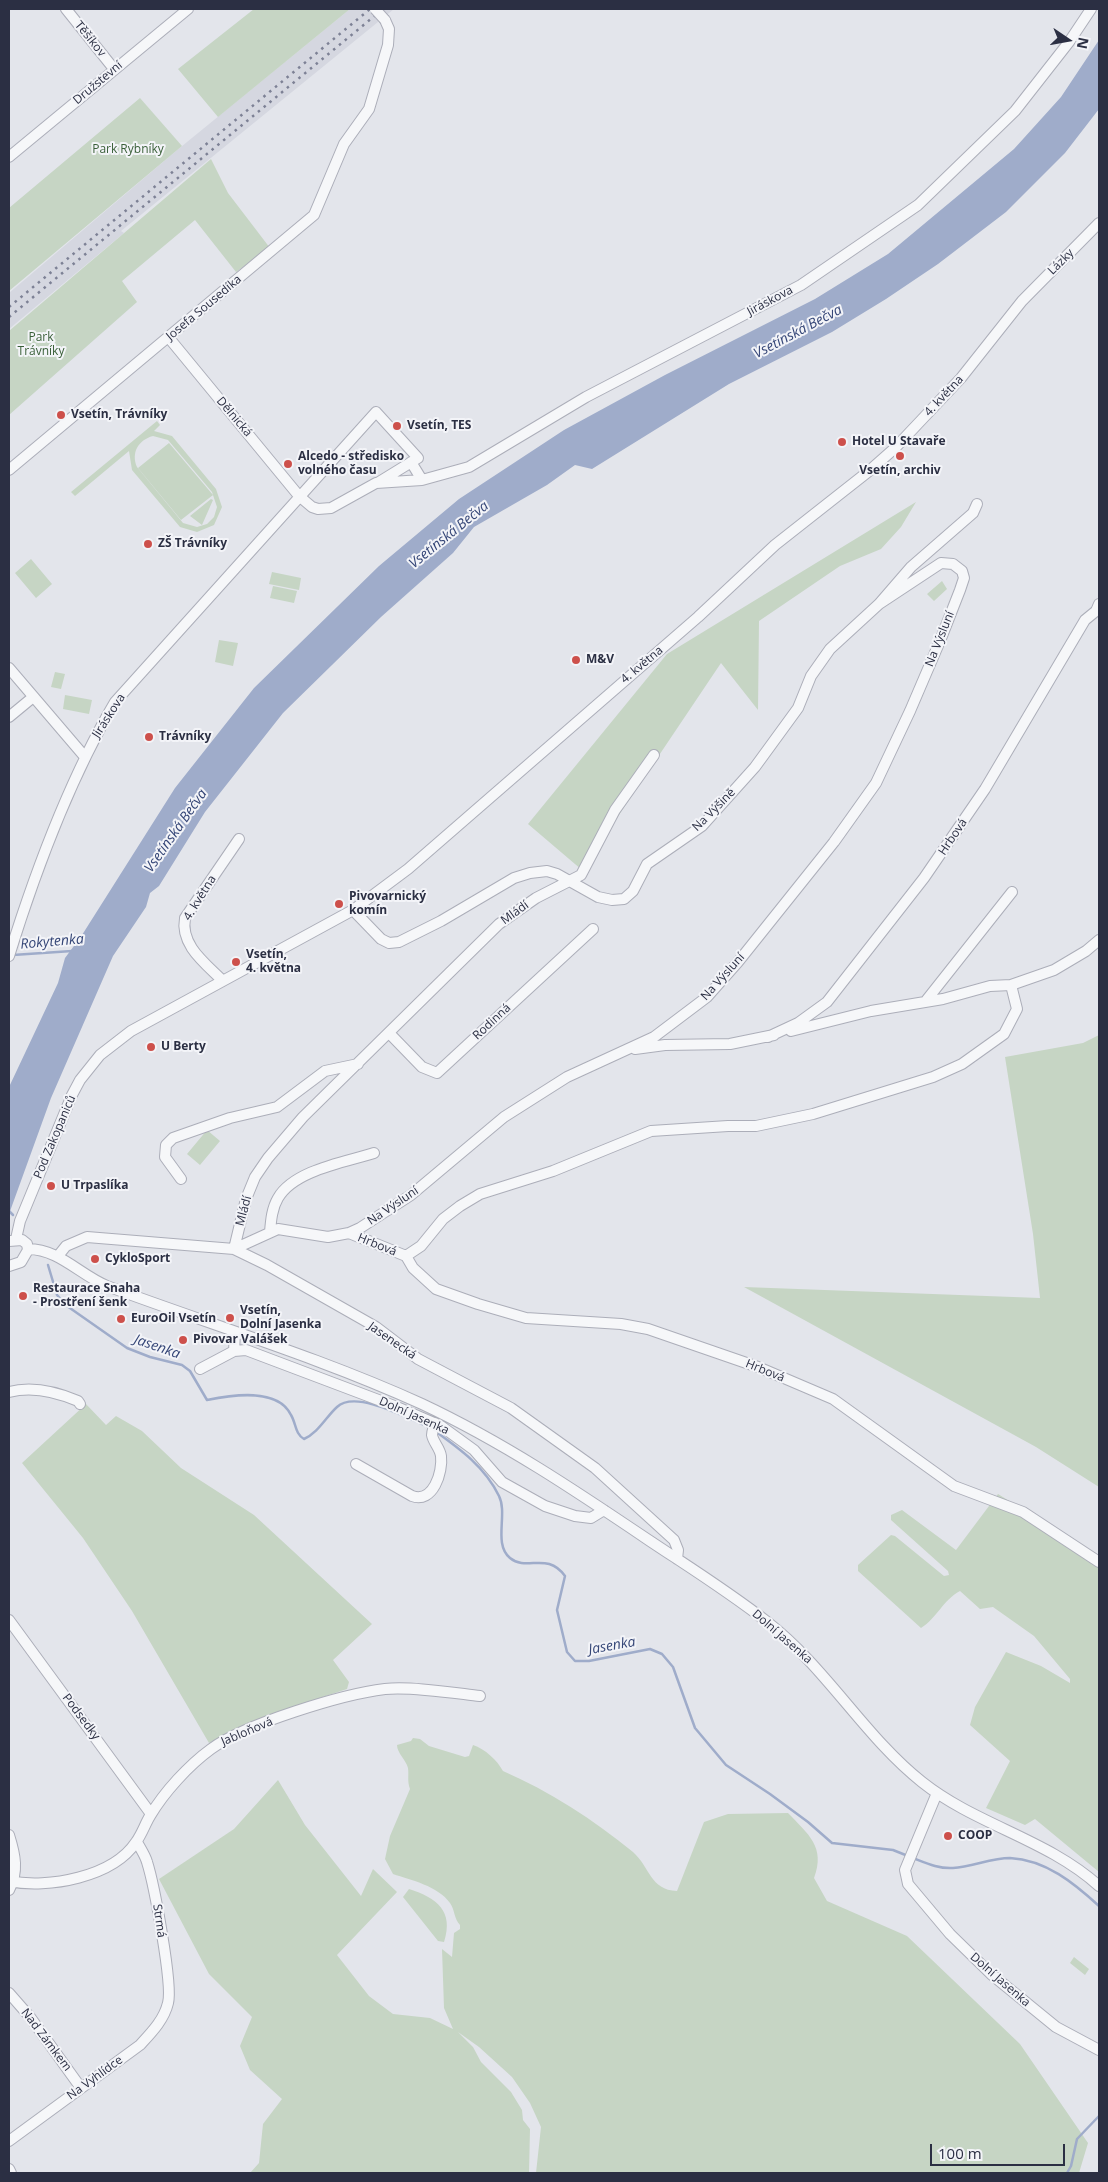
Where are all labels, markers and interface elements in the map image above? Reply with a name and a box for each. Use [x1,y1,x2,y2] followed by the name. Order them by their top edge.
[1043,15,1093,65] north arrow
[71,18,109,60] street label: Těšíkov
[1073,36,1094,51] text: N
[71,58,125,108] street label: Družstevní
[92,143,164,157] park label: Park Rybníky
[1045,246,1077,278] street label: Lázky
[163,272,245,344] street label: Josefa Sousedíka
[745,283,795,319] street label: Jiráskova
[751,302,845,362] water label: Vsetínská Bečva
[18,331,64,359] park label: Park Trávníky
[922,373,966,419] street label: 4. května
[213,394,255,440] street label: Dělnická
[71,408,167,422] place label: Vsetín, Trávníky
[55,409,67,421] marker: Vsetín, Trávníky
[407,419,471,433] place label: Vsetín, TES
[391,420,403,432] marker: Vsetín, TES
[852,435,946,449] place label: Hotel U Stavaře
[836,436,848,448] marker: Hotel U Stavaře
[298,450,404,478] place label: Alcedo - středisko volného času
[894,450,906,462] marker: Vsetín, archiv
[282,458,294,470] marker: Alcedo - středisko volného času
[859,464,941,478] place label: Vsetín, archiv
[406,498,492,572] water label: Vsetínská Bečva
[158,537,227,551] place label: ZŠ Trávníky
[142,538,154,550] marker: ZŠ Trávníky
[922,609,958,669] street label: Na Výsluní
[618,643,666,687] street label: 4. května
[586,653,614,667] place label: M&V
[570,654,582,666] marker: M&V
[89,691,129,741] street label: Jiráskova
[159,730,211,744] place label: Trávníky
[143,731,155,743] marker: Trávníky
[141,786,211,876] water label: Vsetínská Bečva
[690,786,738,834] street label: Na Výšině
[936,816,970,858] street label: Hrbová
[181,873,219,923] street label: 4. května
[349,890,426,918] place label: Pivovarnický komín
[333,898,345,910] marker: Pivovarnický komín
[498,898,532,928] street label: Mládí
[20,931,84,953] water label: Rokytenka
[246,948,301,976] place label: Vsetín, 4. května
[698,950,748,1004] street label: Na Výsluní
[230,956,242,968] marker: Vsetín, 4. května
[470,1001,514,1043] street label: Rodinná
[161,1040,206,1054] place label: U Berty
[145,1041,157,1053] marker: U Berty
[31,1093,79,1181] street label: Pod Zakopaniců
[61,1179,128,1193] place label: U Trpaslíka
[45,1180,57,1192] marker: U Trpaslíka
[365,1184,421,1228] street label: Na Výsluní
[233,1194,255,1228] street label: Mládí
[355,1231,399,1259] street label: Hrbová
[105,1252,170,1266] place label: CykloSport
[89,1253,101,1265] marker: CykloSport
[33,1282,140,1310] place label: Restaurace Snaha - Prostření šenk
[17,1290,29,1302] marker: Restaurace Snaha - Prostření šenk
[240,1304,321,1332] place label: Vsetín, Dolní Jasenka
[131,1312,216,1326] place label: EuroOil Vsetín
[224,1312,236,1324] marker: Vsetín, Dolní Jasenka
[115,1313,127,1325] marker: EuroOil Vsetín
[365,1319,419,1363] street label: Jasenecká
[132,1331,182,1363] water label: Jasenka
[193,1333,288,1347] place label: Pivovar Valášek
[177,1334,189,1346] marker: Pivovar Valášek
[743,1357,787,1385] street label: Hrbová
[377,1394,451,1438] street label: Dolní Jasenka
[749,1607,815,1667] street label: Dolní Jasenka
[587,1634,637,1658] water label: Jasenka
[59,1691,103,1743] street label: Podsedky
[219,1715,275,1749] street label: Jabloňová
[958,1829,992,1843] place label: COOP
[942,1830,954,1842] marker: COOP
[150,1903,168,1939] street label: Strmá
[967,1950,1033,2010] street label: Dolní Jasenka
[18,2006,74,2074] street label: Nad Zámkem
[64,2053,126,2103] street label: Na Vyhlídce
[933,2134,1068,2166] scale bar
[938,2143,982,2163] text: 100 m

